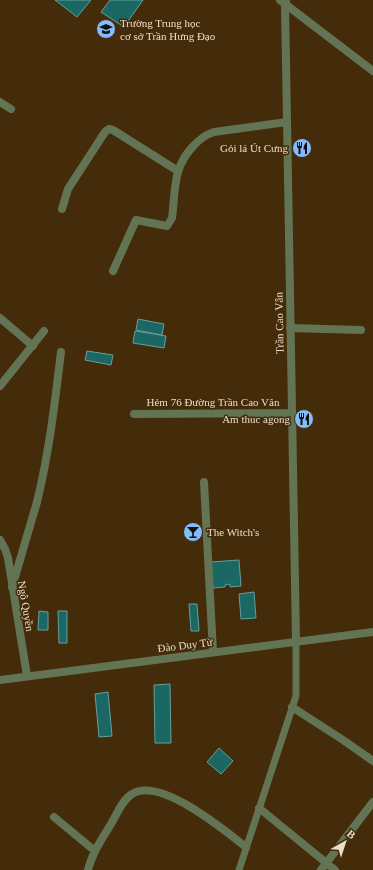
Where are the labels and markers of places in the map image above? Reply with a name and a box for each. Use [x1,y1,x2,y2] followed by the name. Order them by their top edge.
[120,17,216,42] place label: Trường Trung học cơ sở Trần Hưng Đạo
[95,18,117,40] school or university icon: Trường Trung học cơ sở Trần Hưng Đạo
[291,137,313,159] restaurant icon: Gỏi lá Út Cưng
[220,142,288,154] place label: Gỏi lá Út Cưng
[293,408,315,430] restaurant icon: Am thuc agong
[222,413,290,425] place label: Am thuc agong
[182,521,204,543] bar icon: The Witch's
[207,526,259,538] place label: The Witch's

